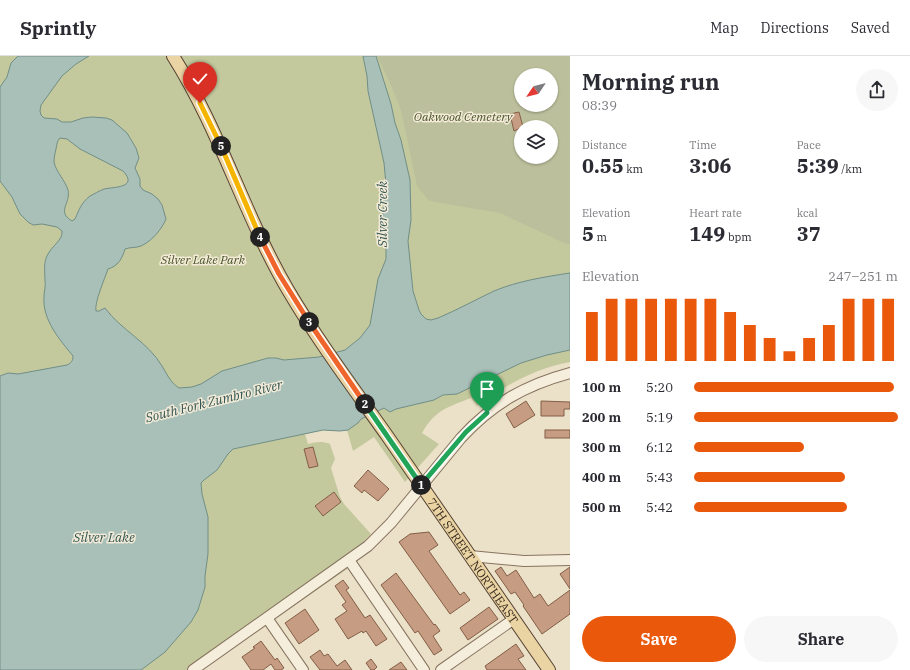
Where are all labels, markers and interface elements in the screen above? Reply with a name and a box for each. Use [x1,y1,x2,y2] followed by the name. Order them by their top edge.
[20,16,96,40] text: Sprintly
[710,19,739,37] text: Map
[761,19,829,37] text: Directions
[851,19,890,37] text: Saved
[183,62,217,103] pin
[582,67,720,96] text: Morning run
[189,68,211,90] icon: check
[514,68,558,112] north arrow
[514,68,558,164] map controls
[856,69,898,111] button: share
[582,97,617,114] text: 08:39
[414,109,514,124] park label: Oakwood Cemetery
[514,120,558,164] button: layers
[211,136,231,156] pin: 5
[582,138,627,152] text: Distance
[689,138,716,152] text: Time
[797,138,821,152] text: Pace
[218,139,224,153] text: 5
[582,152,624,179] text: 0.55
[689,152,731,179] text: 3:06
[797,152,839,179] text: 5:39
[624,162,643,176] text: km
[839,162,862,176] text: /km
[374,181,391,248] water label: Silver Creek
[582,206,630,220] text: Elevation
[689,206,742,220] text: Heart rate
[797,206,818,220] text: kcal
[582,220,594,247] text: 5
[689,220,725,247] text: 149
[797,220,821,247] text: 37
[250,227,270,247] pin: 4
[257,230,263,244] text: 4
[594,230,607,244] text: m
[725,230,752,244] text: bpm
[160,252,246,267] park label: Silver Lake Park
[582,268,639,285] text: Elevation
[828,268,898,285] text: 247–251 m
[299,312,319,332] pin: 3
[306,315,312,329] text: 3
[470,372,504,413] pin
[143,376,285,427] water label: South Fork Zumbro River
[476,378,498,400] icon: arrive
[582,379,621,396] text: 100 m
[646,379,673,396] text: 5:20
[355,394,375,414] pin: 2
[362,397,368,411] text: 2
[582,409,621,426] text: 200 m
[646,409,673,426] text: 5:19
[582,439,621,456] text: 300 m
[646,439,673,456] text: 6:12
[582,469,621,486] text: 400 m
[646,469,673,486] text: 5:43
[411,475,431,495] pin: 1
[418,478,424,492] text: 1
[425,495,522,627] street label: 7TH STREET NORTHEAST
[582,499,621,516] text: 500 m
[646,499,673,516] text: 5:42
[72,529,135,546] water label: Silver Lake
[582,616,736,662] button: Save
[744,616,898,662] button: Share

